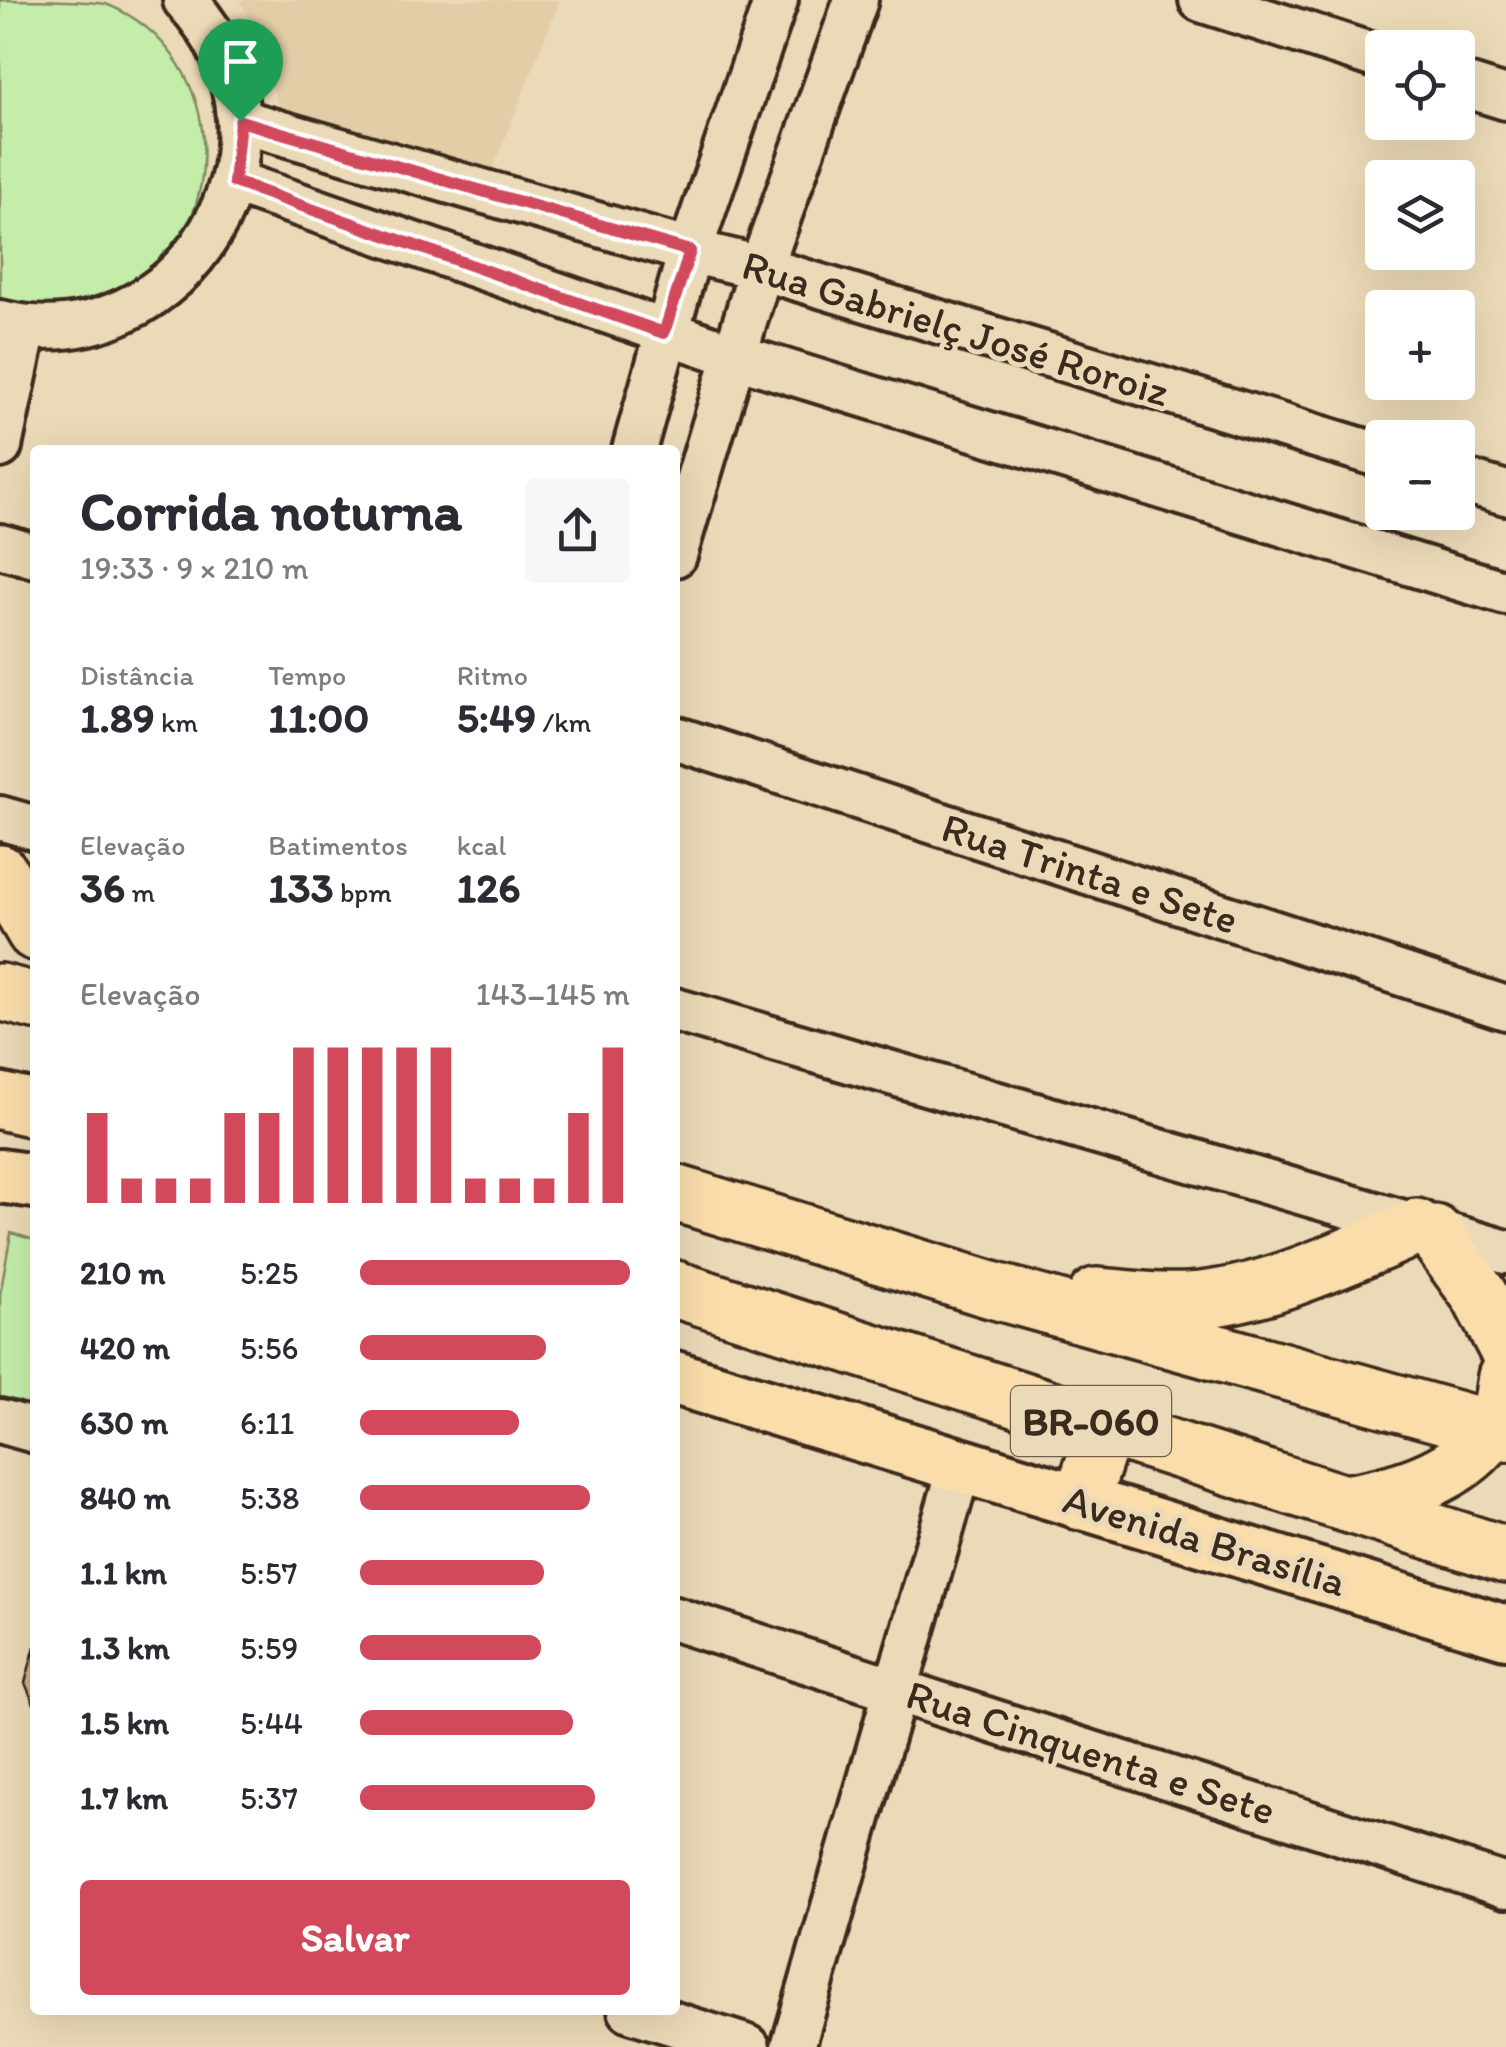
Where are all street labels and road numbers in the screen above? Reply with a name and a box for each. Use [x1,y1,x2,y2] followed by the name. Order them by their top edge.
[736,239,1176,417] street label: Rua Gabrielç José Roroiz
[936,801,1244,945] street label: Rua Trinta e Sete
[1011,1386,1171,1456] road number: BR-060
[1058,1473,1353,1607] street label: Avenida Brasília
[900,1668,1282,1836] street label: Rua Cinquenta e Sete

